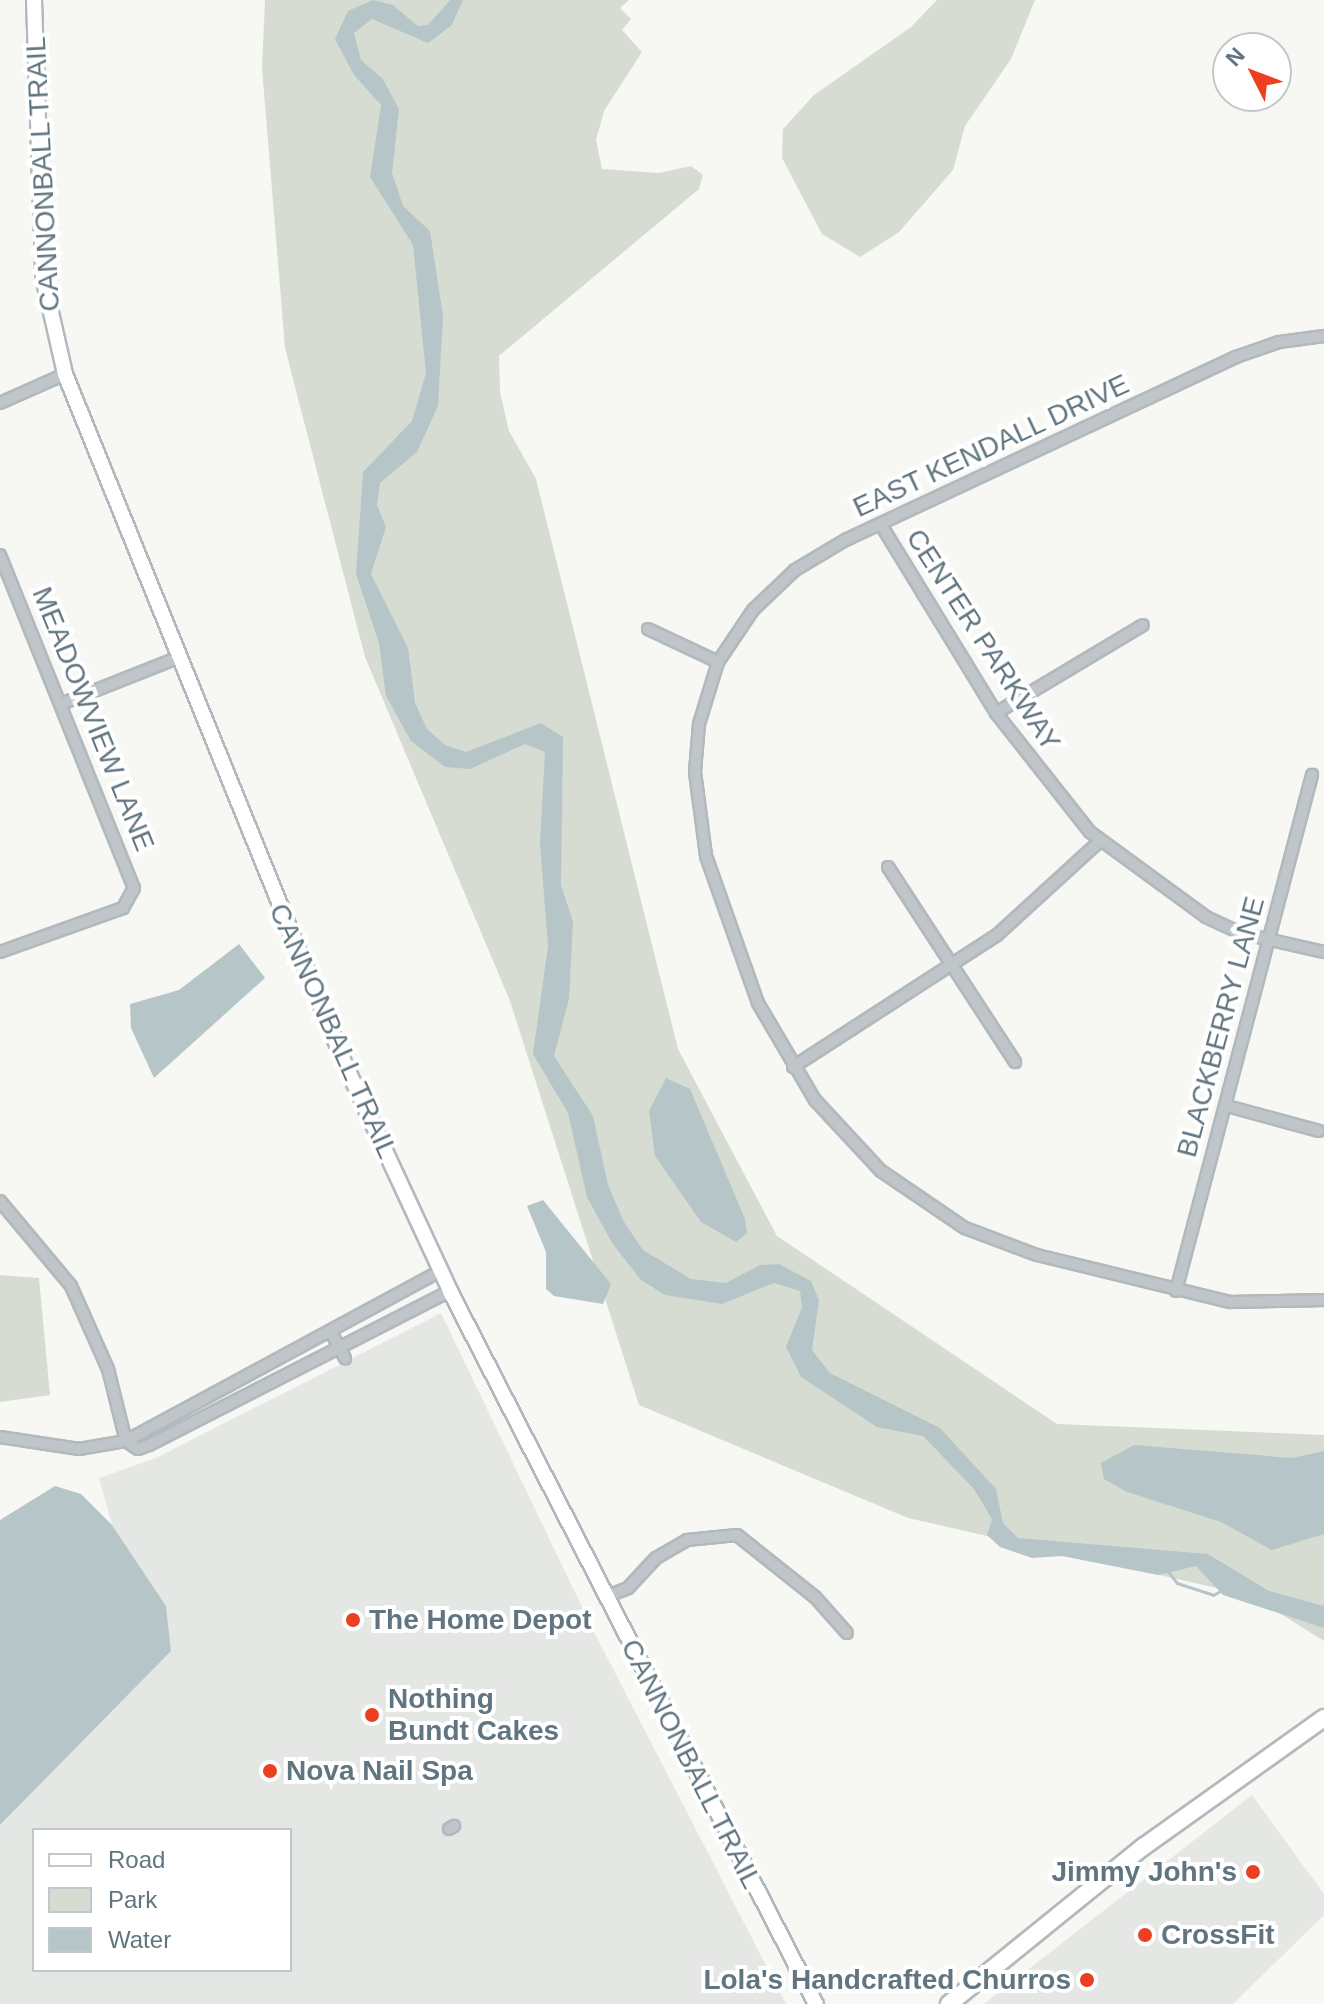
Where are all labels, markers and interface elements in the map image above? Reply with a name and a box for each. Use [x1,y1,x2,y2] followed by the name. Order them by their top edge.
[1212,32,1292,112] north arrow
[19,35,67,313] street label: CANNONBALL TRAIL
[1221,43,1250,71] text: N
[847,367,1135,525] street label: EAST KENDALL DRIVE
[899,523,1067,757] street label: CENTER PARKWAY
[25,582,161,856] street label: MEADOWVIEW LANE
[1170,893,1272,1161] street label: BLACKBERRY LANE
[261,898,405,1164] street label: CANNONBALL TRAIL
[369,1603,591,1637] place label: The Home Depot
[344,1611,362,1629] marker: The Home Depot
[613,1633,769,1895] street label: CANNONBALL TRAIL
[388,1682,559,1748] place label: Nothing Bundt Cakes
[363,1706,381,1724] marker: Nothing Bundt Cakes
[286,1754,473,1788] place label: Nova Nail Spa
[261,1762,279,1780] marker: Nova Nail Spa
[32,1828,292,1972] legend
[108,1846,165,1873] text: Road
[1051,1855,1237,1889] place label: Jimmy John's
[1244,1863,1262,1881] marker: Jimmy John's
[108,1886,157,1913] text: Park
[1161,1918,1275,1952] place label: CrossFit
[108,1926,171,1953] text: Water
[1136,1926,1154,1944] marker: CrossFit
[703,1963,1071,1997] place label: Lola's Handcrafted Churros
[1078,1971,1096,1989] marker: Lola's Handcrafted Churros

